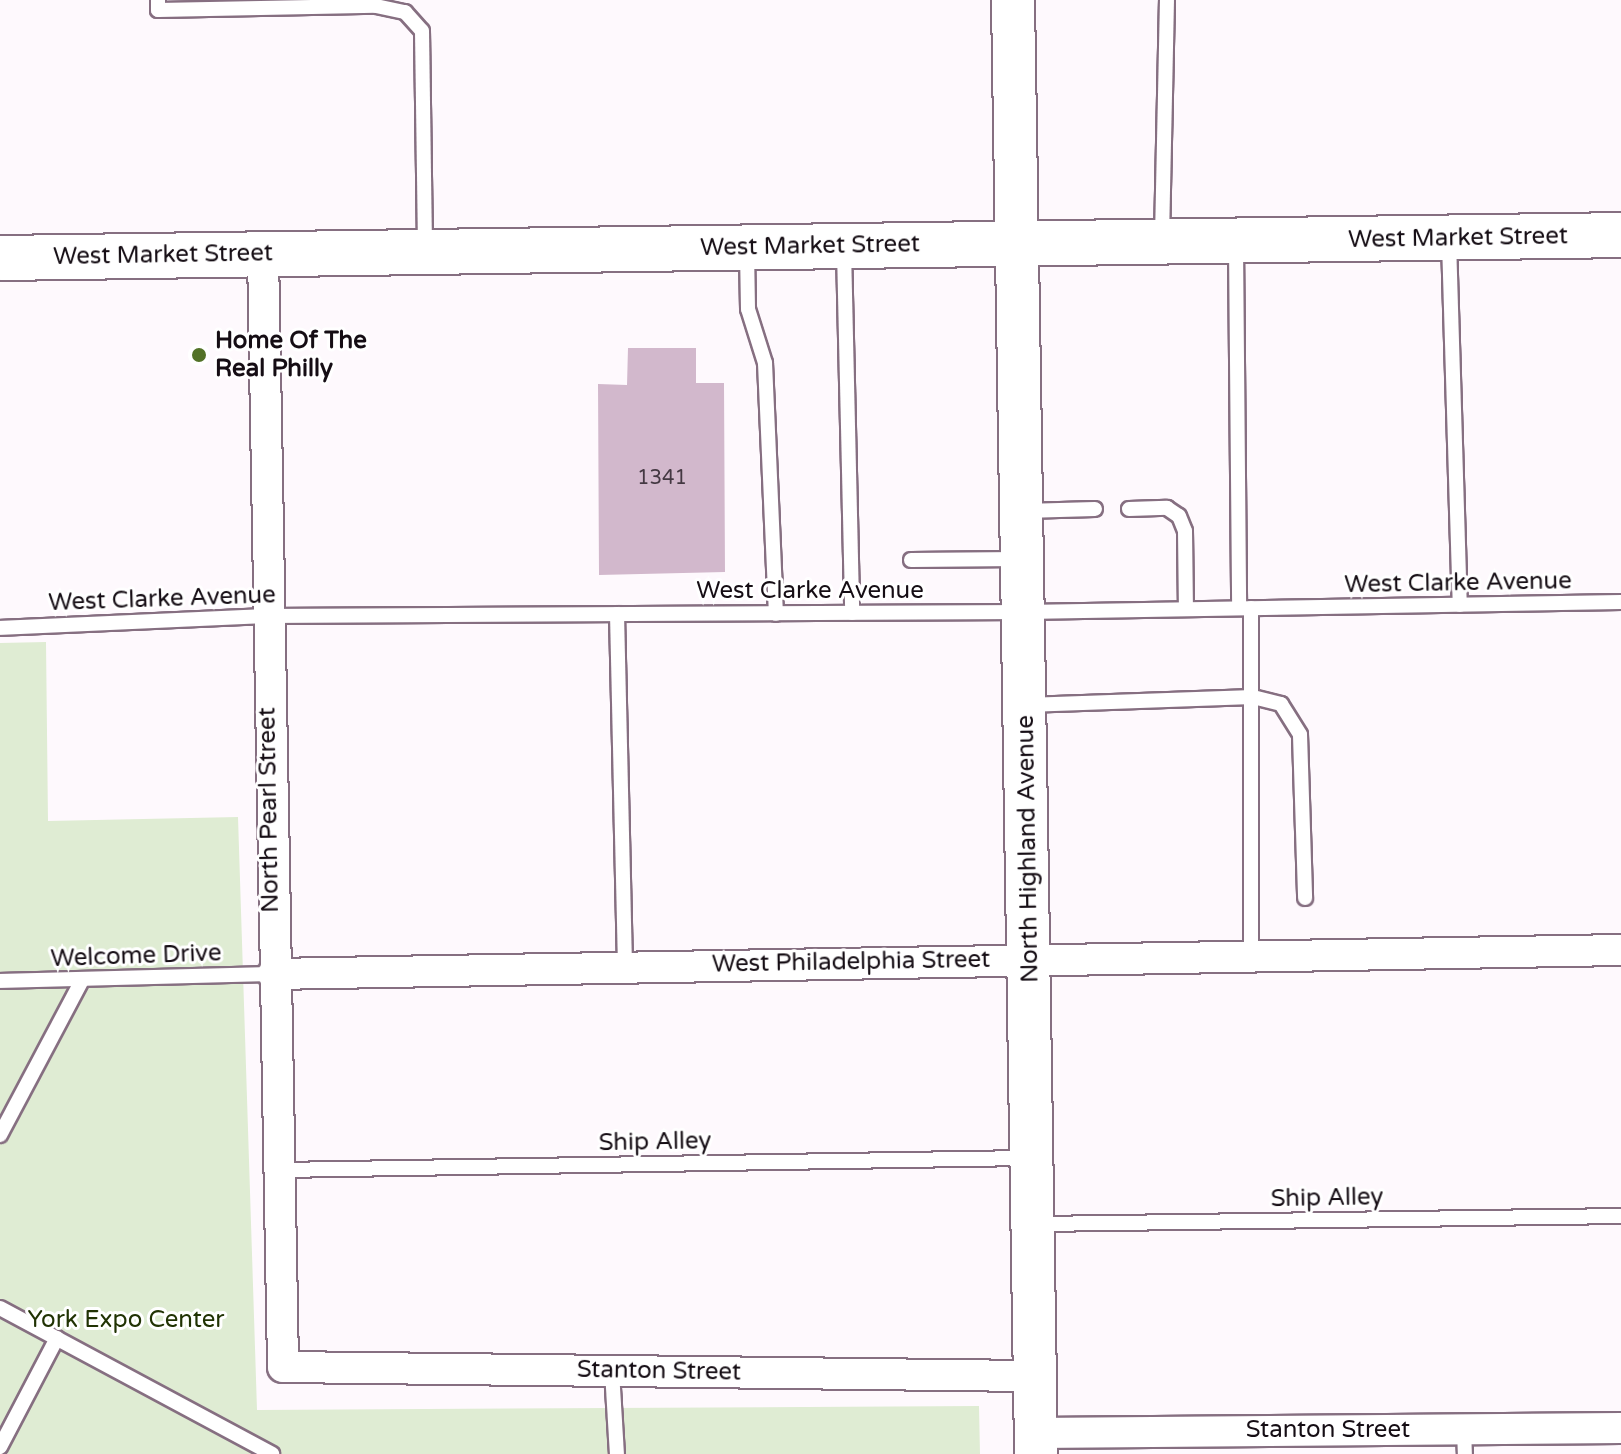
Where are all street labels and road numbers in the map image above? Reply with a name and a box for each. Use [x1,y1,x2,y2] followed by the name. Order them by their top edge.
[1348,222,1568,254] street label: West Market Street
[700,230,920,262] street label: West Market Street
[53,239,273,271] street label: West Market Street
[1344,567,1572,599] street label: West Clarke Avenue
[696,577,924,605] street label: West Clarke Avenue
[48,581,276,617] street label: West Clarke Avenue
[253,707,285,913] street label: North Pearl Street
[1011,715,1045,983] street label: North Highland Avenue
[50,939,222,973] street label: Welcome Drive
[712,945,990,979] street label: West Philadelphia Street
[598,1127,712,1157] street label: Ship Alley
[1270,1183,1384,1213] street label: Ship Alley
[577,1355,741,1387] street label: Stanton Street
[1246,1416,1410,1444] street label: Stanton Street

